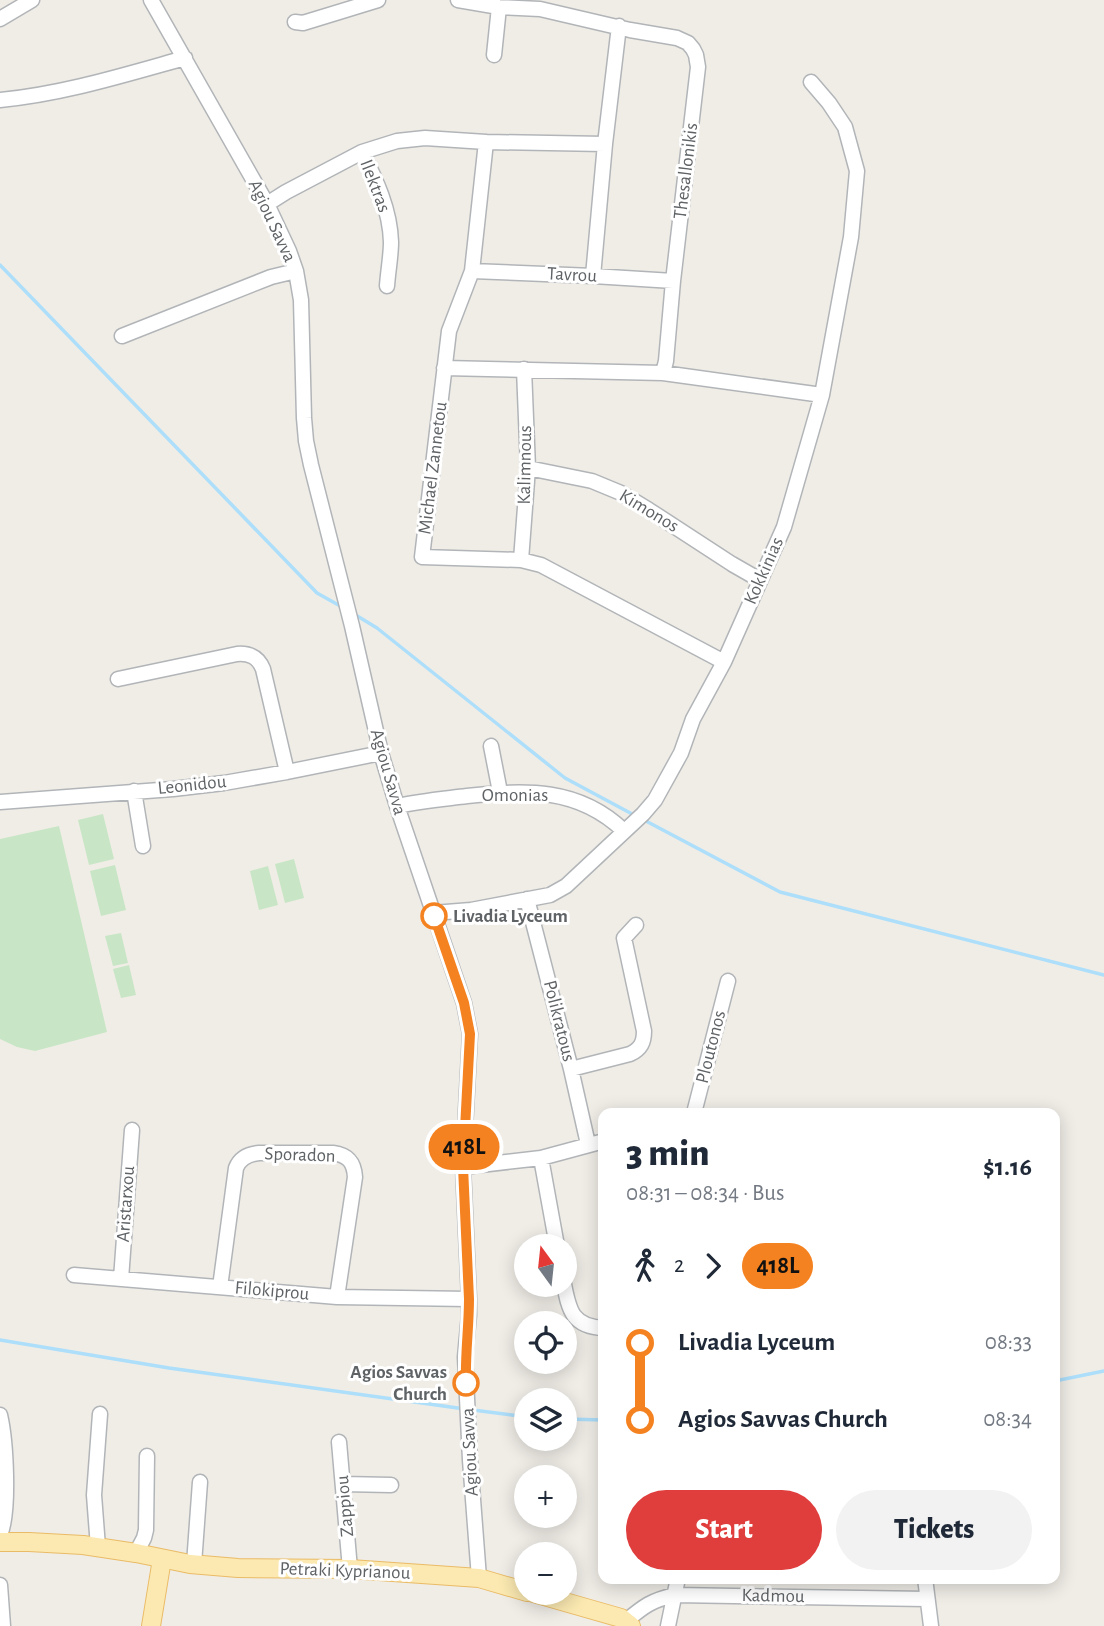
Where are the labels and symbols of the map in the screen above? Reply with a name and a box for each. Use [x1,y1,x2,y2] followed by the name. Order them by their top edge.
[671,122,701,220] street label: Thesallonikis
[356,157,394,215] street label: Ilektras
[245,177,299,265] street label: Agiou Savva
[547,264,598,286] street label: Tavrou
[415,400,451,536] street label: Michael Zannetou
[515,425,535,505] street label: Kalimnous
[616,486,682,536] street label: Kimonos
[741,535,787,607] street label: Kokkinias
[367,727,409,817] street label: Agiou Savva
[157,772,228,798] street label: Leonidou
[482,786,548,805] street label: Omonias
[421,903,447,929] marker: Livadia Lyceum
[453,907,568,926] place label: Livadia Lyceum
[540,978,578,1064] street label: Polikratous
[693,1008,729,1086] street label: Ploutonos
[415,1124,513,1170] line badge: 418L
[264,1144,336,1166] street label: Sporadon
[114,1165,138,1243] street label: Aristarxou
[514,1234,578,1297] north arrow
[234,1278,310,1304] street label: Filokiprou
[350,1363,447,1404] place label: Agios Savvas Church
[453,1370,479,1396] marker: Agios Savvas Church
[458,1407,482,1497] street label: Agiou Savva
[333,1474,357,1538] street label: Zappiou
[279,1559,411,1583] street label: Petraki Kyprianou
[741,1586,805,1606] street label: Kadmou

